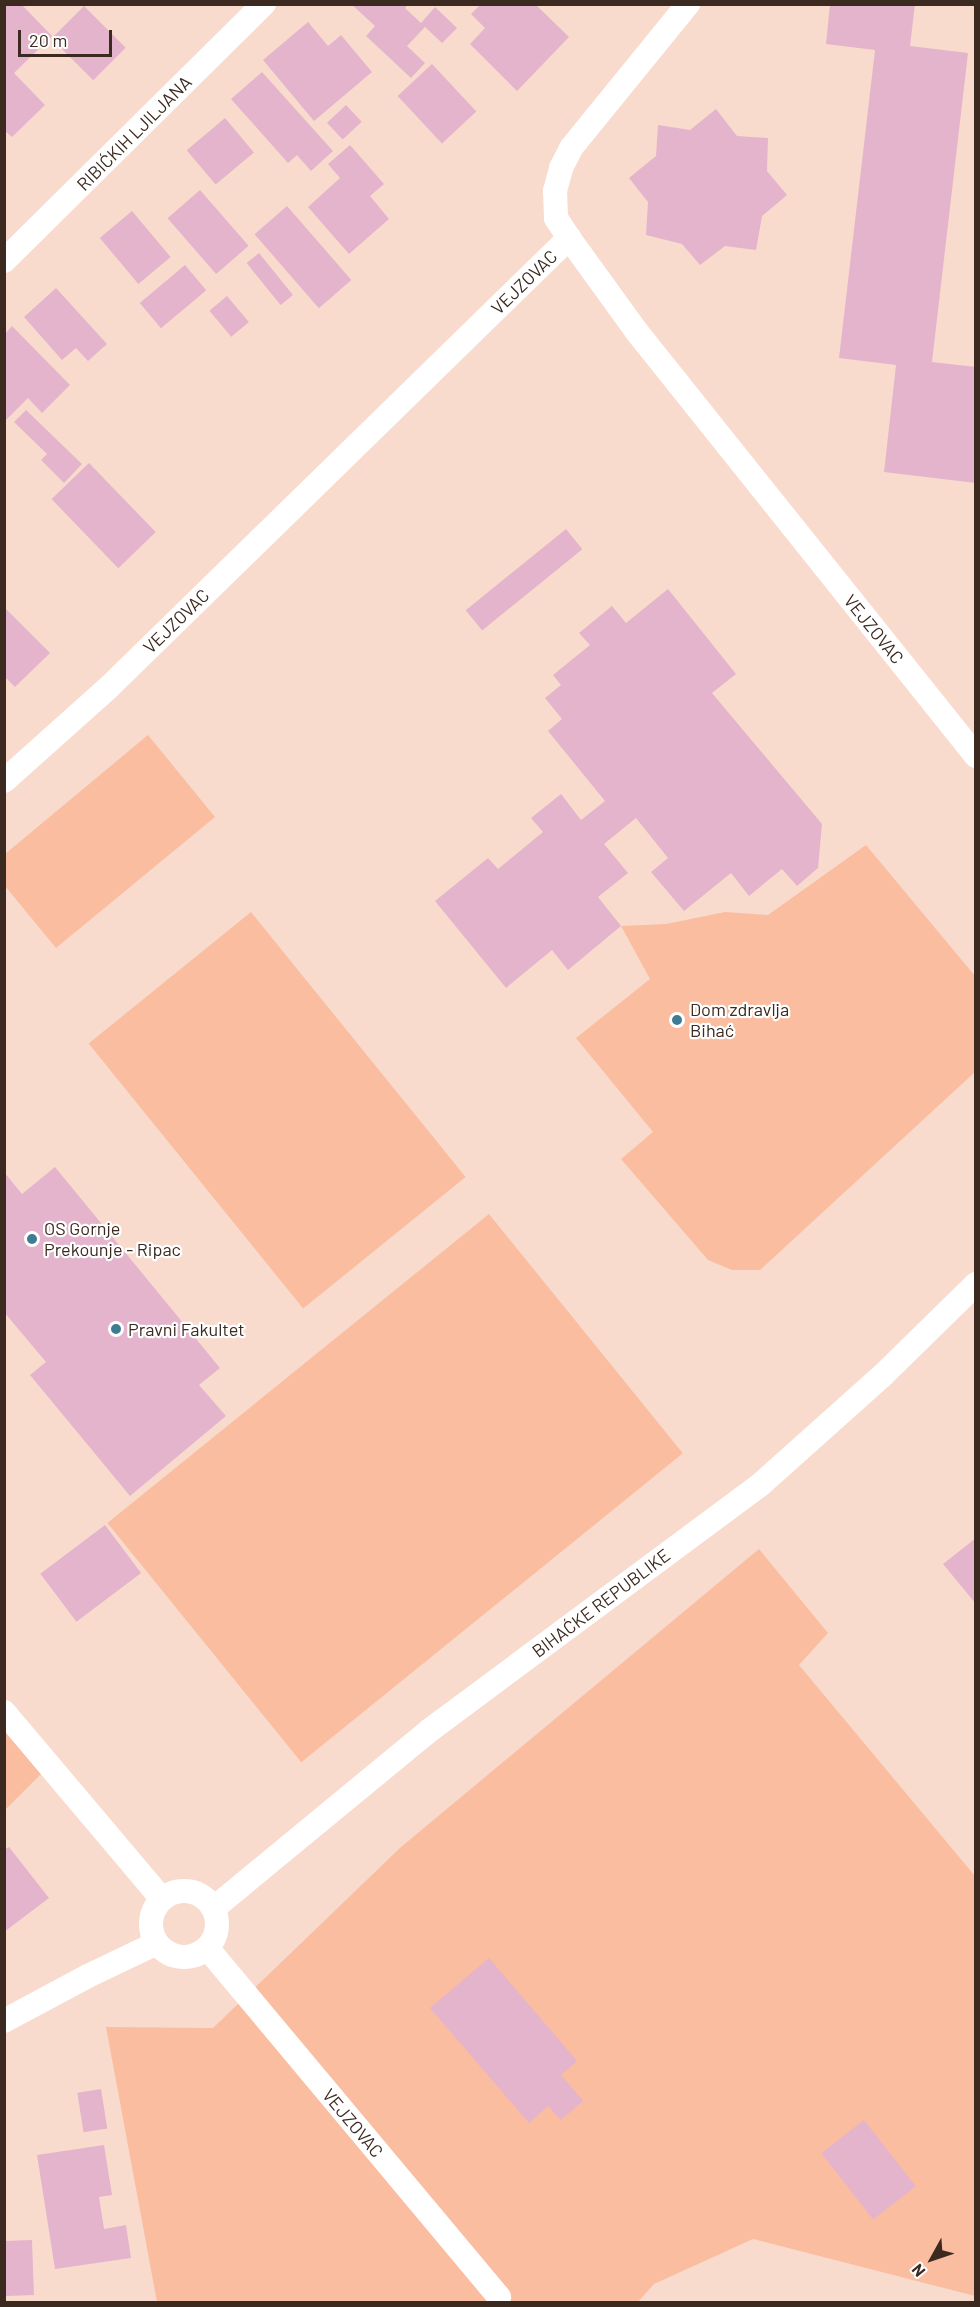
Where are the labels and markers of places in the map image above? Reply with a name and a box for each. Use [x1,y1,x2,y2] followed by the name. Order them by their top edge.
[690,999,789,1042] place label: Dom zdravlja Bihać
[668,1011,686,1029] marker: Dom zdravlja Bihać
[44,1218,181,1260] place label: OS Gornje Prekounje - Ripac
[25,1232,39,1246] marker: OS Gornje Prekounje - Ripac
[128,1318,245,1340] place label: Pravni Fakultet
[109,1322,123,1336] marker: Pravni Fakultet

